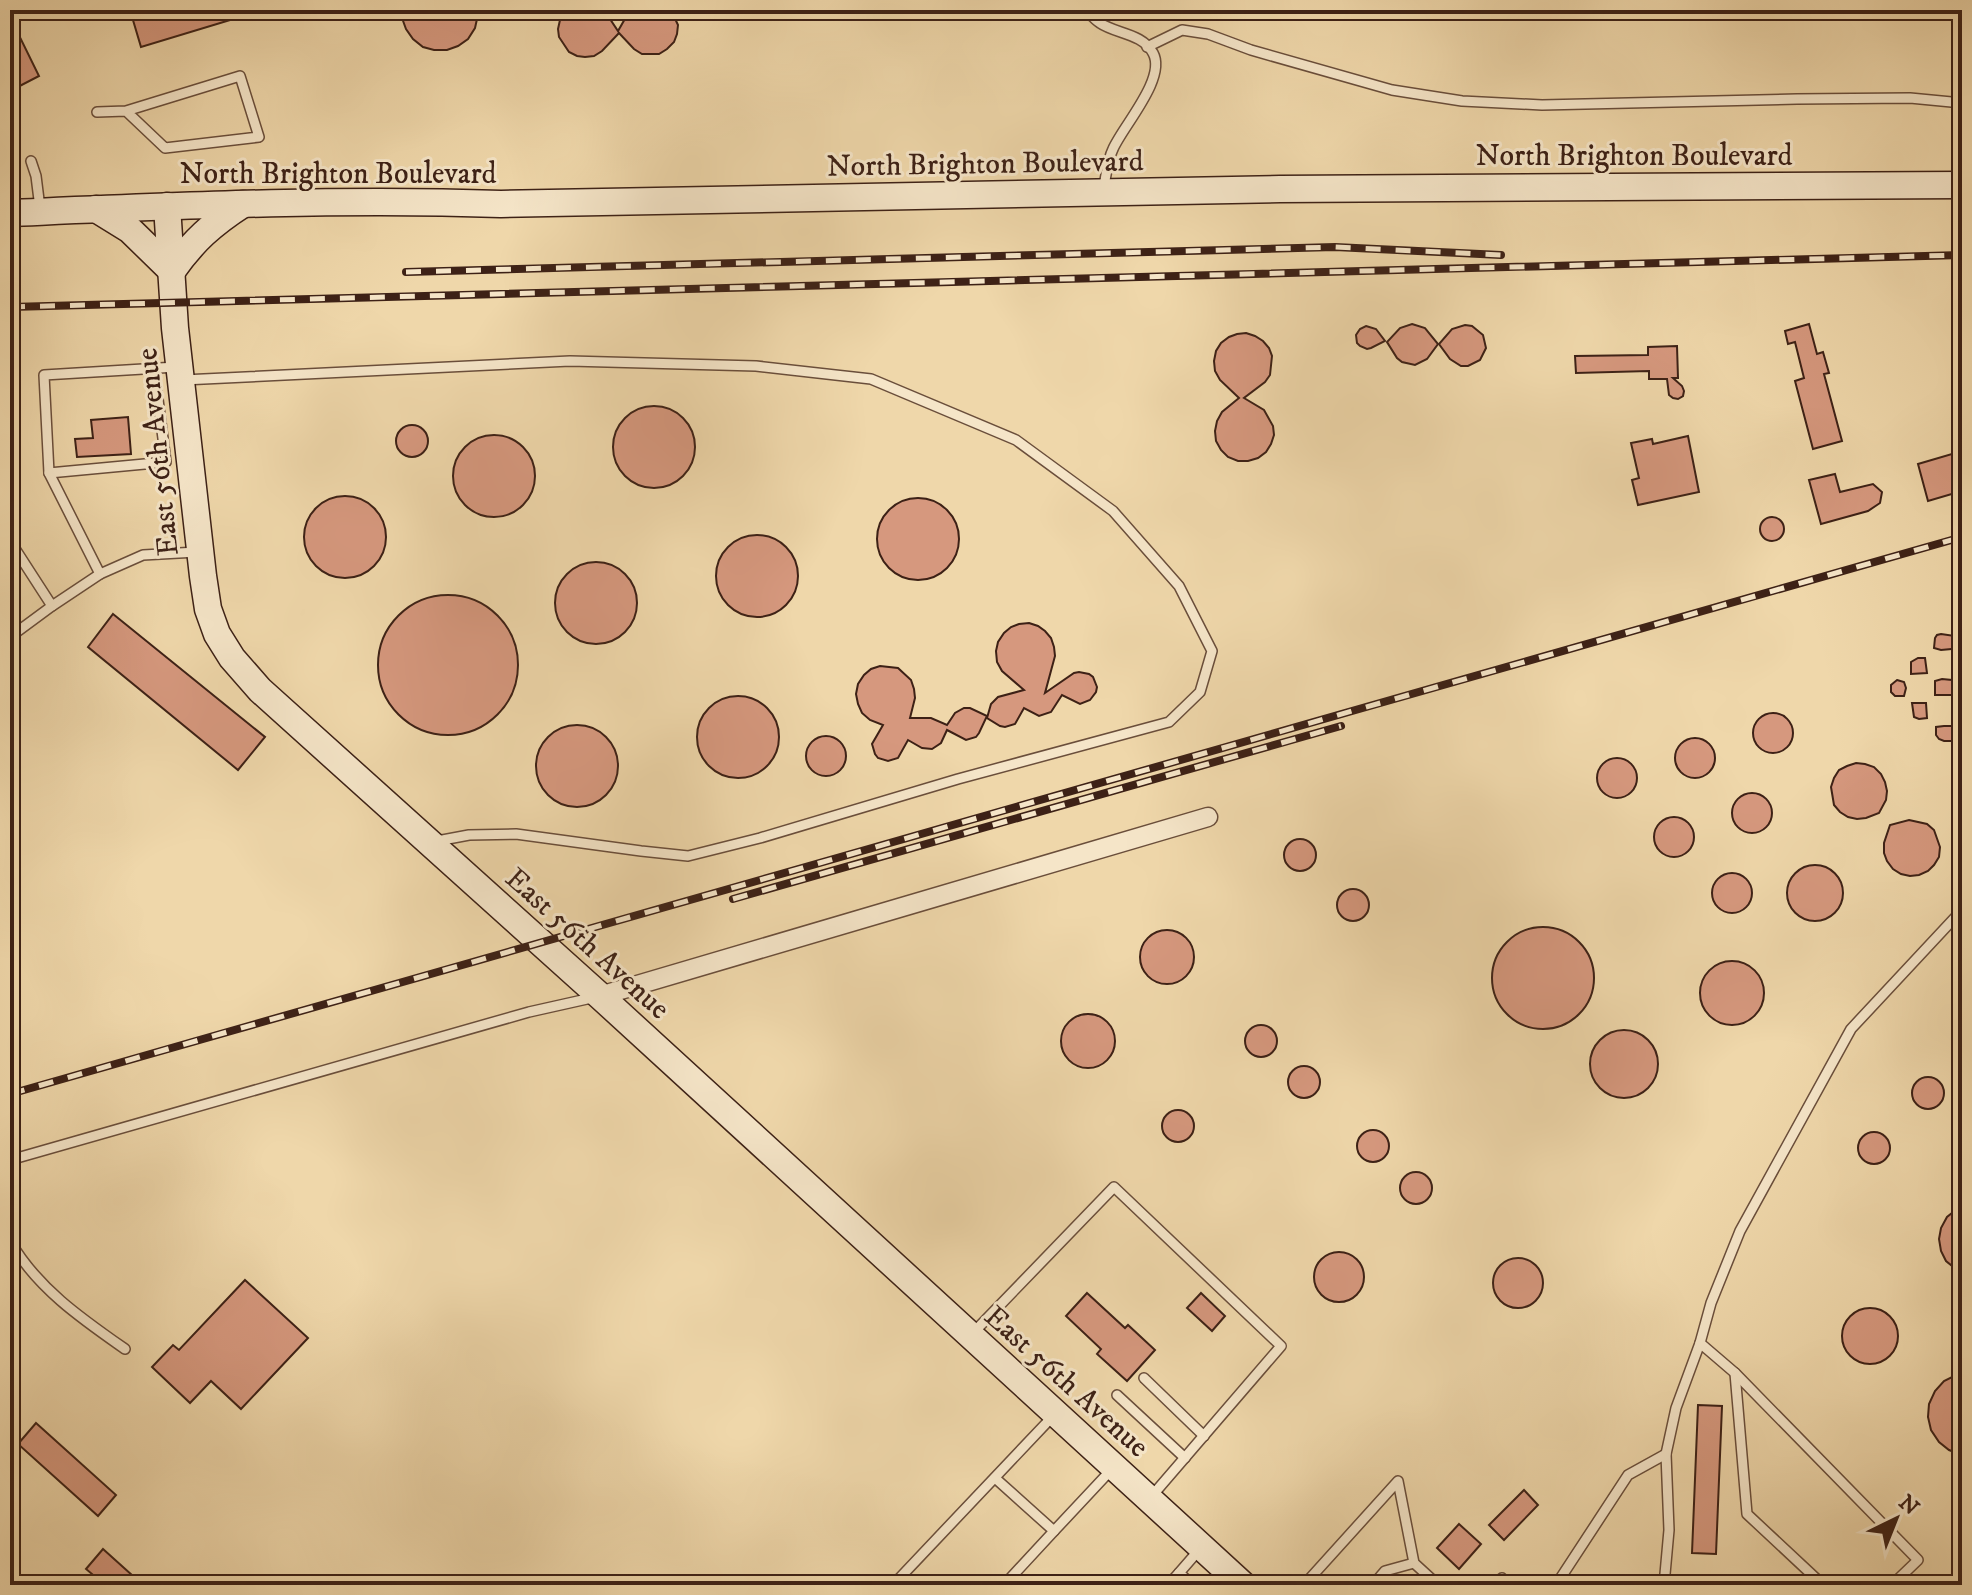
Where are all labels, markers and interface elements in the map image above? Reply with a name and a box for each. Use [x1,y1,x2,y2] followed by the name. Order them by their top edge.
[1476,138,1793,175] street label: North Brighton Boulevard
[826,143,1144,186] street label: North Brighton Boulevard
[180,156,497,193] street label: North Brighton Boulevard
[129,346,188,558] street label: East 56th Avenue
[497,860,677,1028] street label: East 56th Avenue
[976,1298,1156,1466] street label: East 56th Avenue
[1856,1479,1936,1559] north arrow
[1893,1489,1924,1522] text: N

